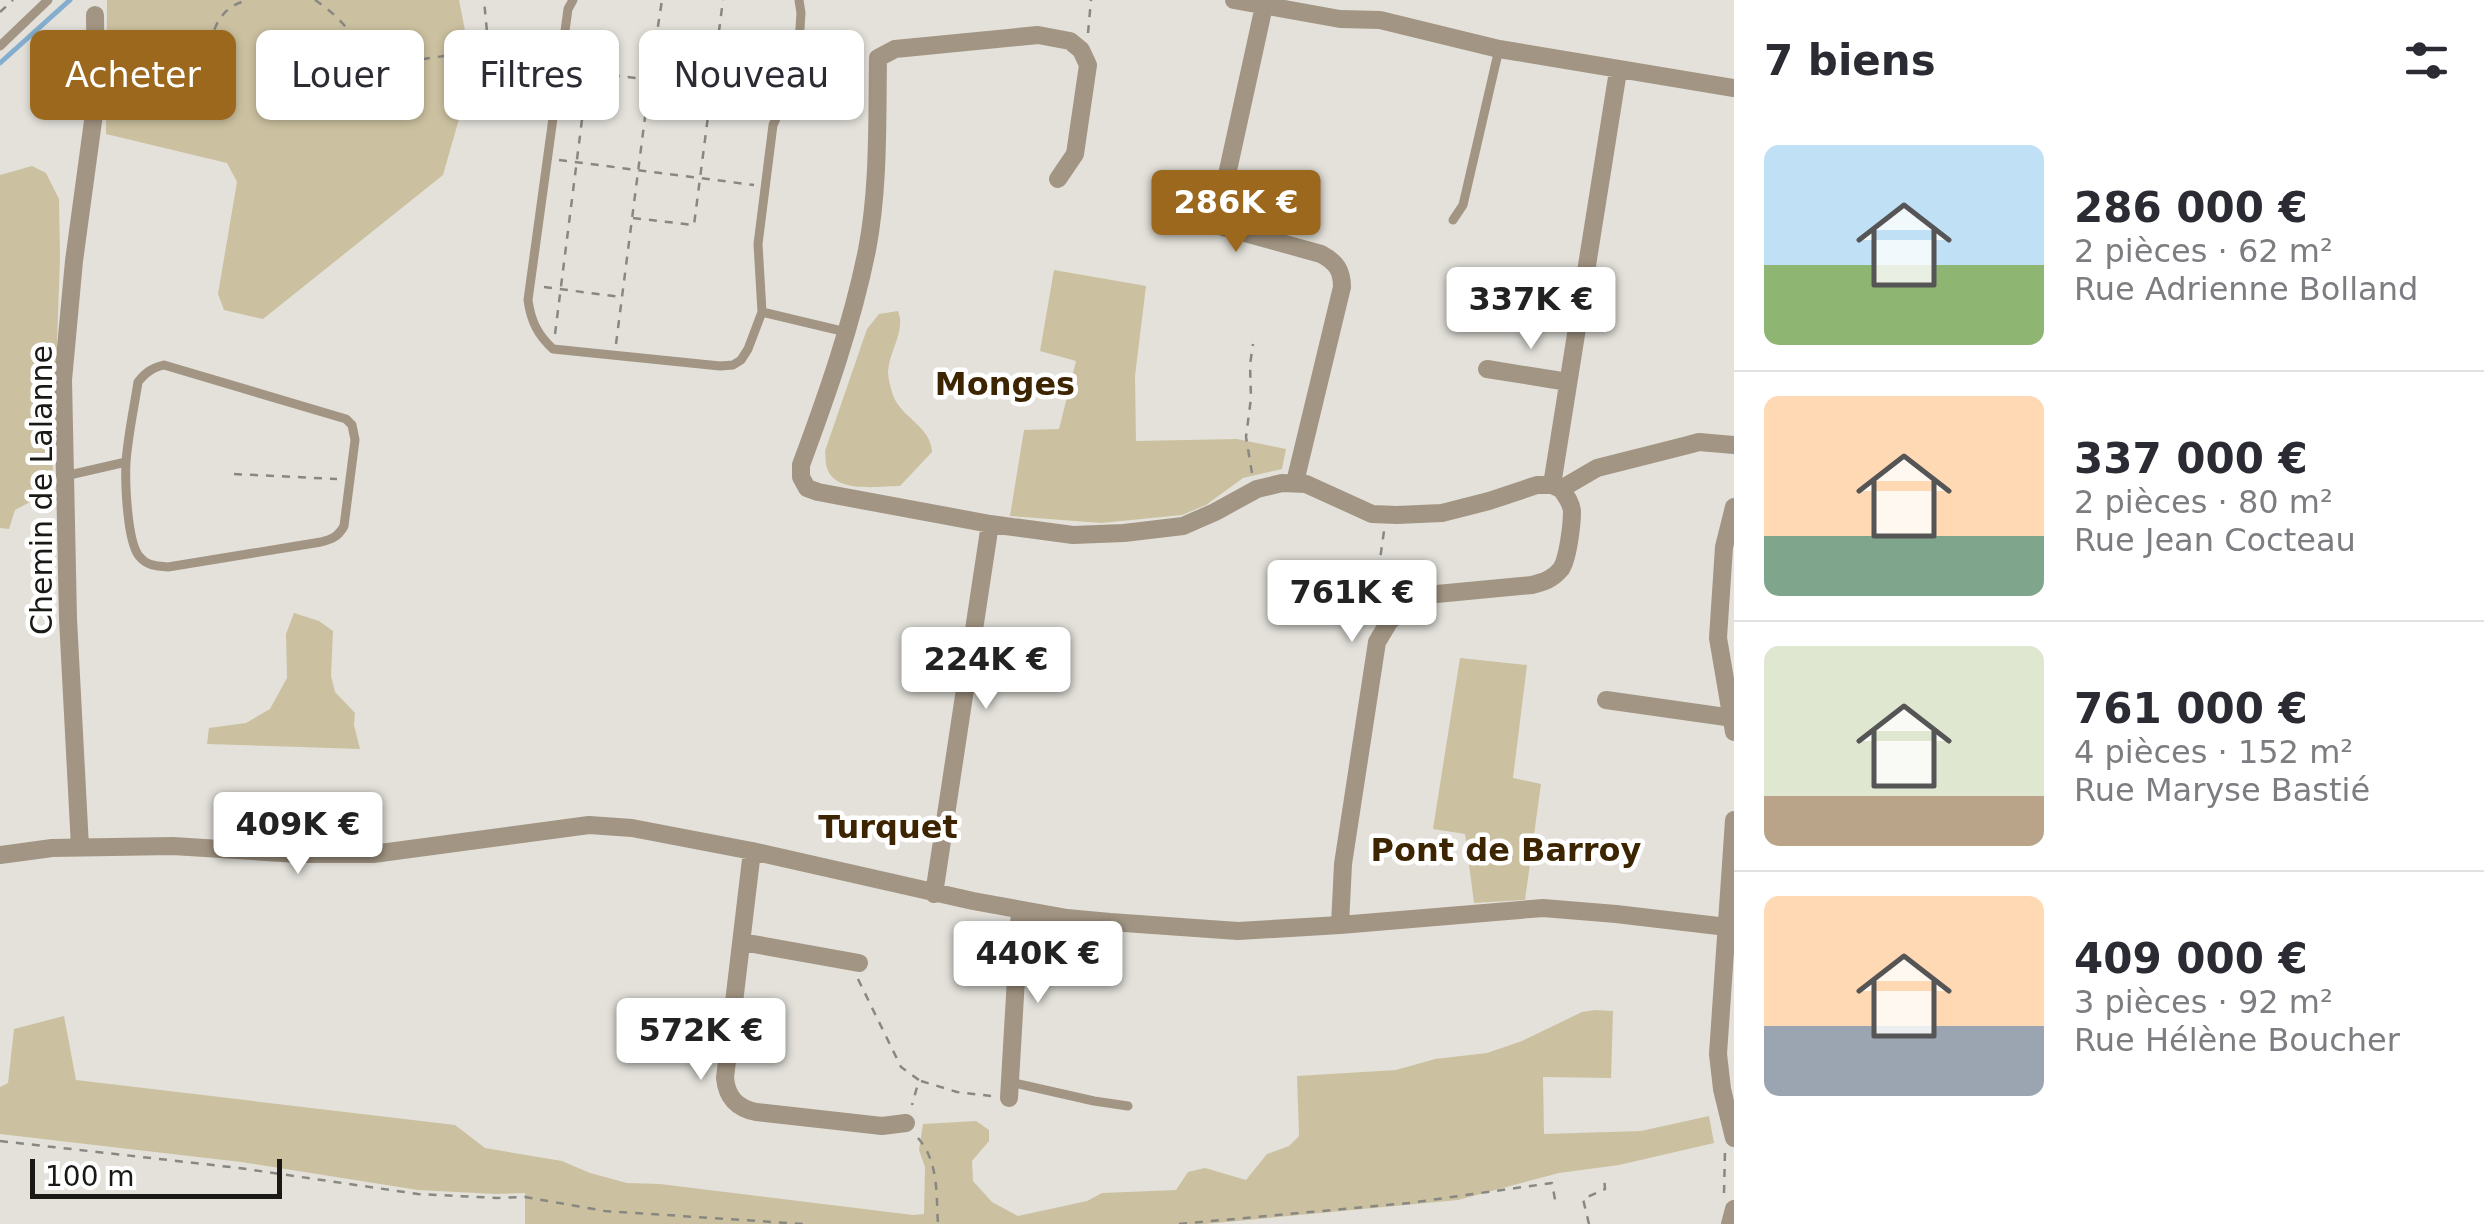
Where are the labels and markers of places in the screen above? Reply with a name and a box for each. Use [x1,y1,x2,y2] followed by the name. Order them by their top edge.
[1155,170,1317,255] pin: 286K €
[1450,267,1612,352] pin: 337K €
[1271,560,1433,645] pin: 761K €
[905,627,1067,712] pin: 224K €
[217,792,379,877] pin: 409K €
[957,921,1119,1006] pin: 440K €
[620,998,782,1083] pin: 572K €

